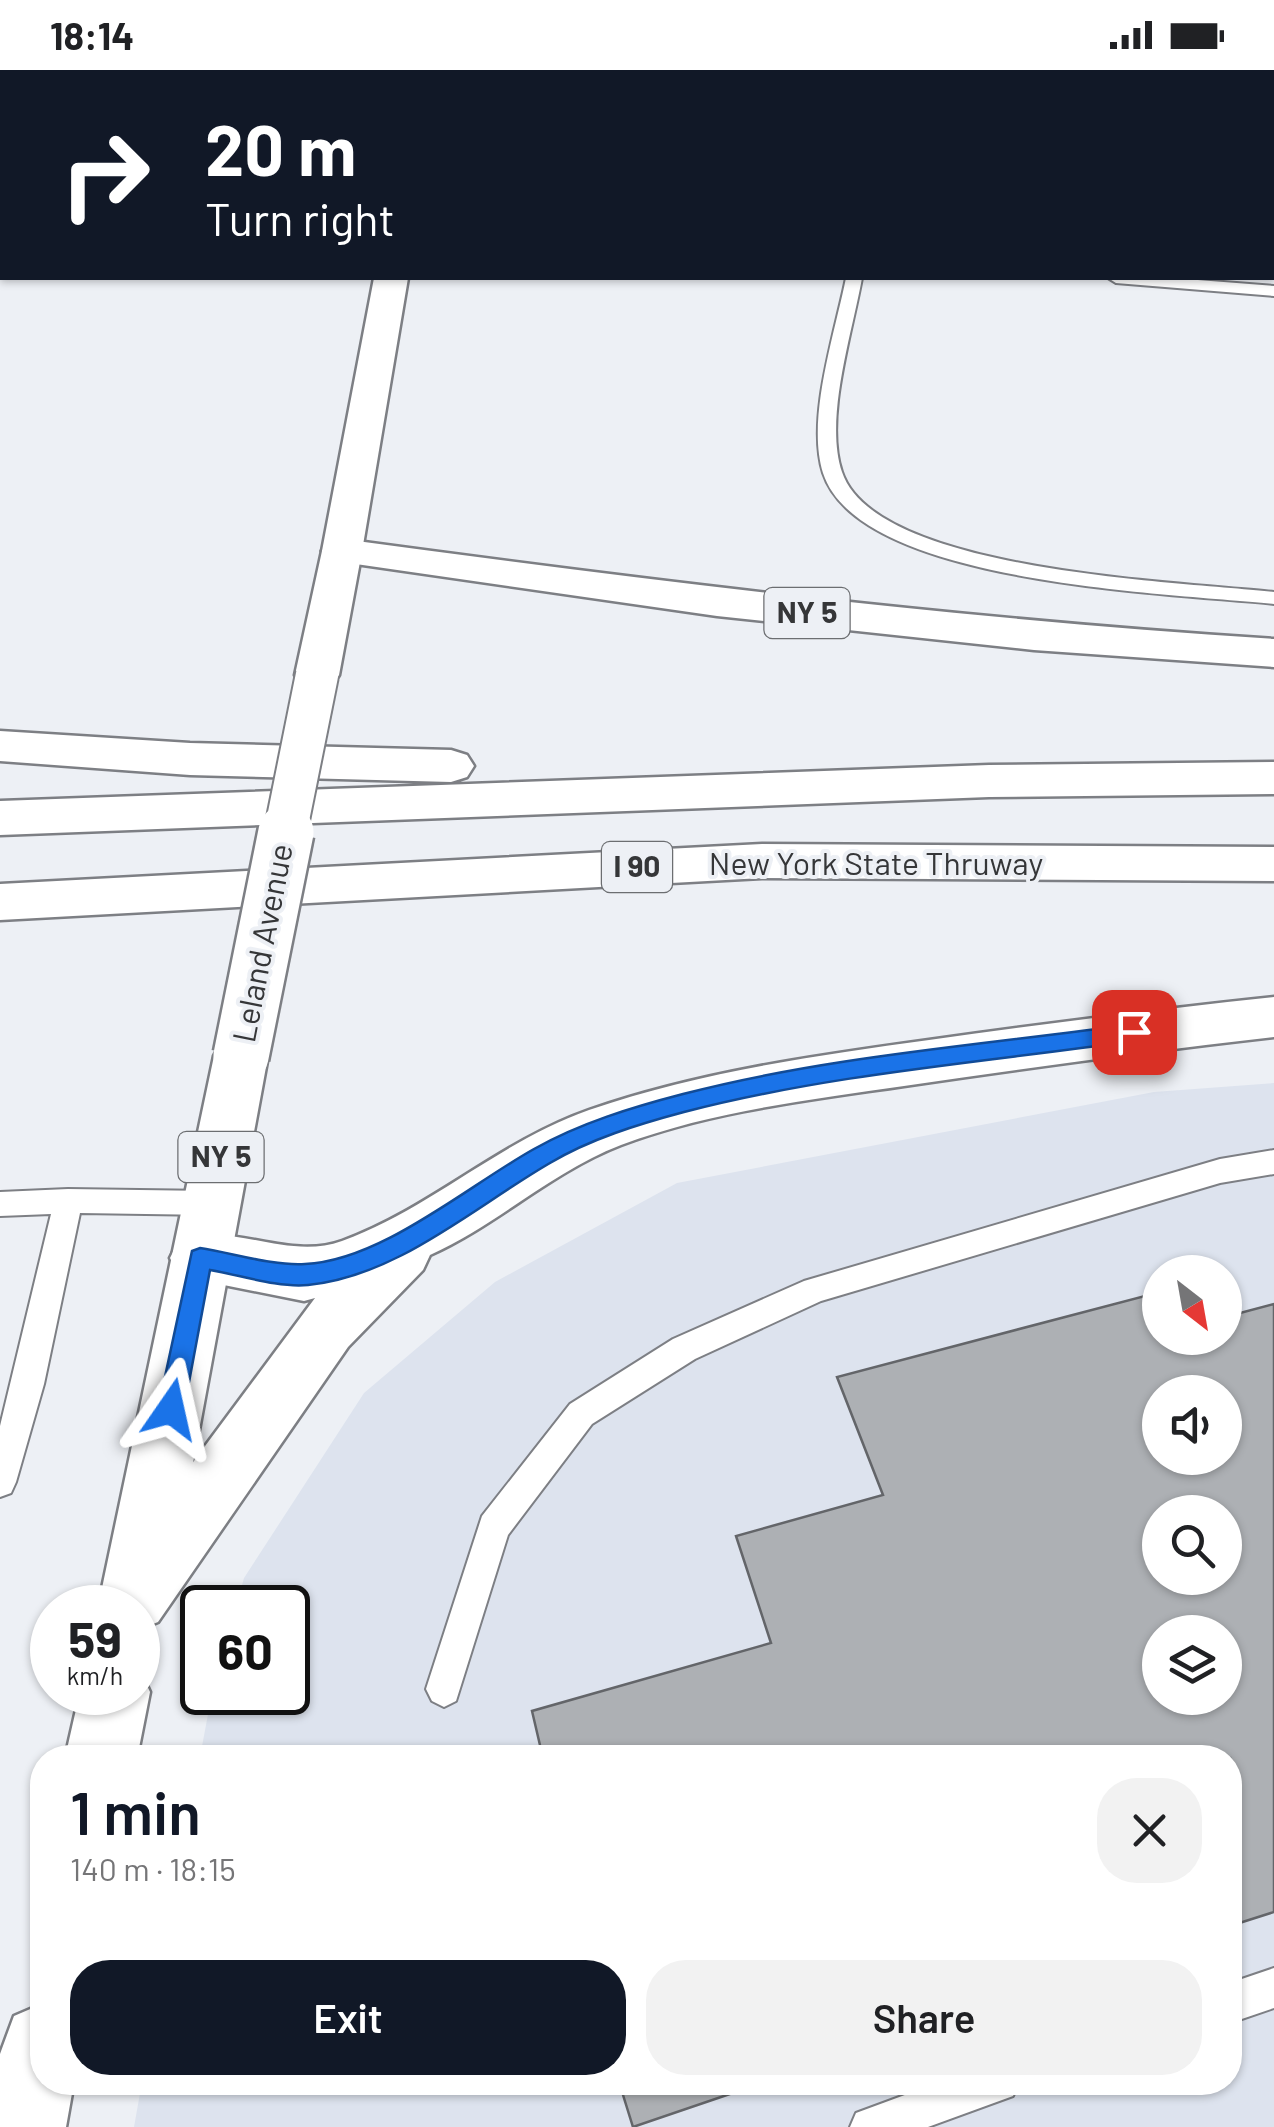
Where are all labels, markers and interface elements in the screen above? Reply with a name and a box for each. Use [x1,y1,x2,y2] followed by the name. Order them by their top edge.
[50,12,134,58] text: 18:14
[205,106,357,190] text: 20 m
[40,110,170,240] icon: right
[205,191,395,245] text: Turn right
[764,588,850,638] road number: NY 5
[223,840,299,1045] street label: Leland Avenue
[602,842,672,892] road number: I 90
[709,843,1043,881] street label: New York State Thruway
[1092,990,1177,1075] pin
[1107,1005,1162,1060] icon: arrive
[178,1132,264,1182] road number: NY 5
[1142,1255,1242,1355] north arrow
[1142,1255,1242,1715] map controls
[119,1357,223,1461] position arrow
[1142,1375,1242,1475] button: sound
[1142,1495,1242,1595] button: search
[180,1585,310,1715] speed limit sign: 60
[68,1608,122,1668] text: 59
[1142,1615,1242,1715] button: layers
[67,1660,123,1690] text: km/h
[70,1775,201,1847] text: 1 min
[1097,1778,1202,1883] button: close
[70,1849,236,1887] text: 140 m · 18:15
[70,1960,626,2075] button: Exit
[646,1960,1202,2075] button: Share

